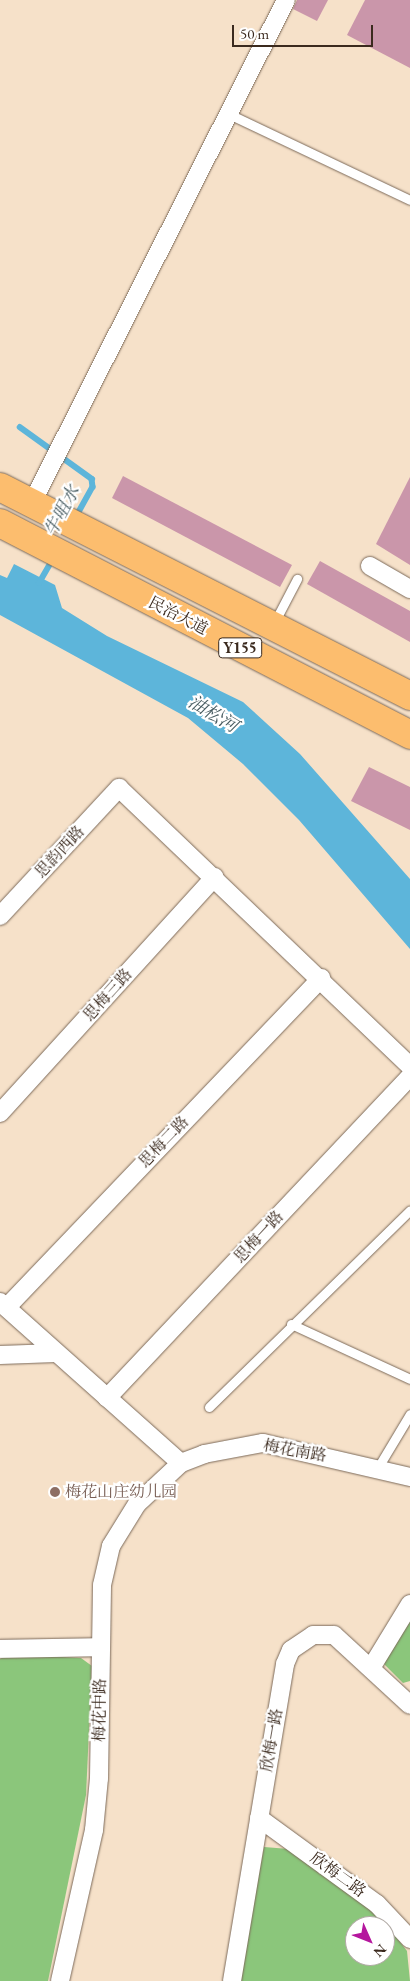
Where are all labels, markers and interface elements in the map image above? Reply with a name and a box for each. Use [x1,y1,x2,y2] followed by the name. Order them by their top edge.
[235,15,376,47] scale bar
[240,24,269,43] text: 50 m
[40,482,84,540] water label: 牛咀水
[145,593,211,639] street label: 民治大道
[218,636,262,660] road number: Y155
[184,691,242,737] water label: 油松河
[31,822,89,882] street label: 思韵西路
[79,965,137,1025] street label: 思梅三路
[135,1112,193,1172] street label: 思梅二路
[230,1207,288,1267] street label: 思梅一路
[262,1436,328,1466] street label: 梅花南路
[65,1482,177,1502] place label: 梅花山庄幼儿园
[49,1486,61,1498] marker: 梅花山庄幼儿园
[90,1678,110,1742] street label: 梅花中路
[257,1707,287,1773] street label: 欣梅一路
[306,1848,370,1902] street label: 欣梅二路
[345,1916,395,1966] north arrow
[370,1940,390,1961] text: N

